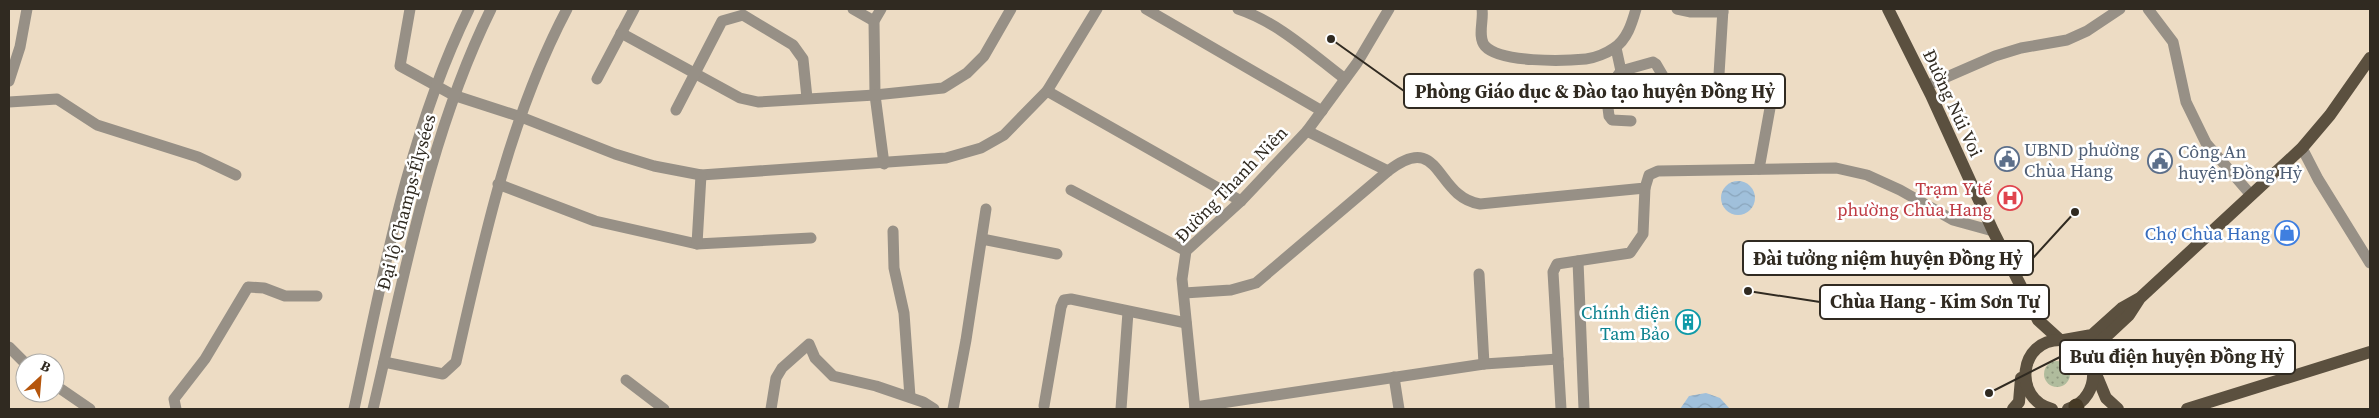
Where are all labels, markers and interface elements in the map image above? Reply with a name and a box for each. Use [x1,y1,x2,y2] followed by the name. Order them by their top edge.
[1917,45,1989,161] street label: Đường Núi Voi
[1404,74,1785,108] callout: Phòng Giáo dục & Đào tạo huyện Đồng Hỷ
[1415,78,1776,104] text: Phòng Giáo dục & Đào tạo huyện Đồng Hỷ
[370,111,442,293] street label: Đại lộ Champs-Élysées
[1169,120,1293,248] street label: Đường Thanh Niên
[2024,137,2139,183] place label: UBND phường Chùa Hang
[2178,139,2303,185] place label: Công An huyện Đồng Hỷ
[1994,146,2020,172] public building icon: UBND phường Chùa Hang
[2147,148,2173,174] public building icon: Công An huyện Đồng Hỷ
[1837,176,1993,222] place label: Trạm Y tế phường Chùa Hang
[1997,185,2023,211] hospital icon: Trạm Y tế phường Chùa Hang
[2274,220,2300,246] shop icon: Chợ Chùa Hang
[2145,221,2270,246] place label: Chợ Chùa Hang
[1743,241,2033,275] callout: Đài tưởng niệm huyện Đồng Hỷ
[1753,245,2024,271] text: Đài tưởng niệm huyện Đồng Hỷ
[1820,285,2049,319] callout: Chùa Hang - Kim Sơn Tự
[1830,288,2040,314] text: Chùa Hang - Kim Sơn Tự
[1581,300,1670,346] place label: Chính điện Tam Bảo
[1675,309,1701,335] building icon: Chính điện Tam Bảo
[2060,340,2295,374] callout: Bưu điện huyện Đồng Hỷ
[2070,343,2285,369] text: Bưu điện huyện Đồng Hỷ
[15,353,65,403] north arrow
[37,355,54,377] text: B

